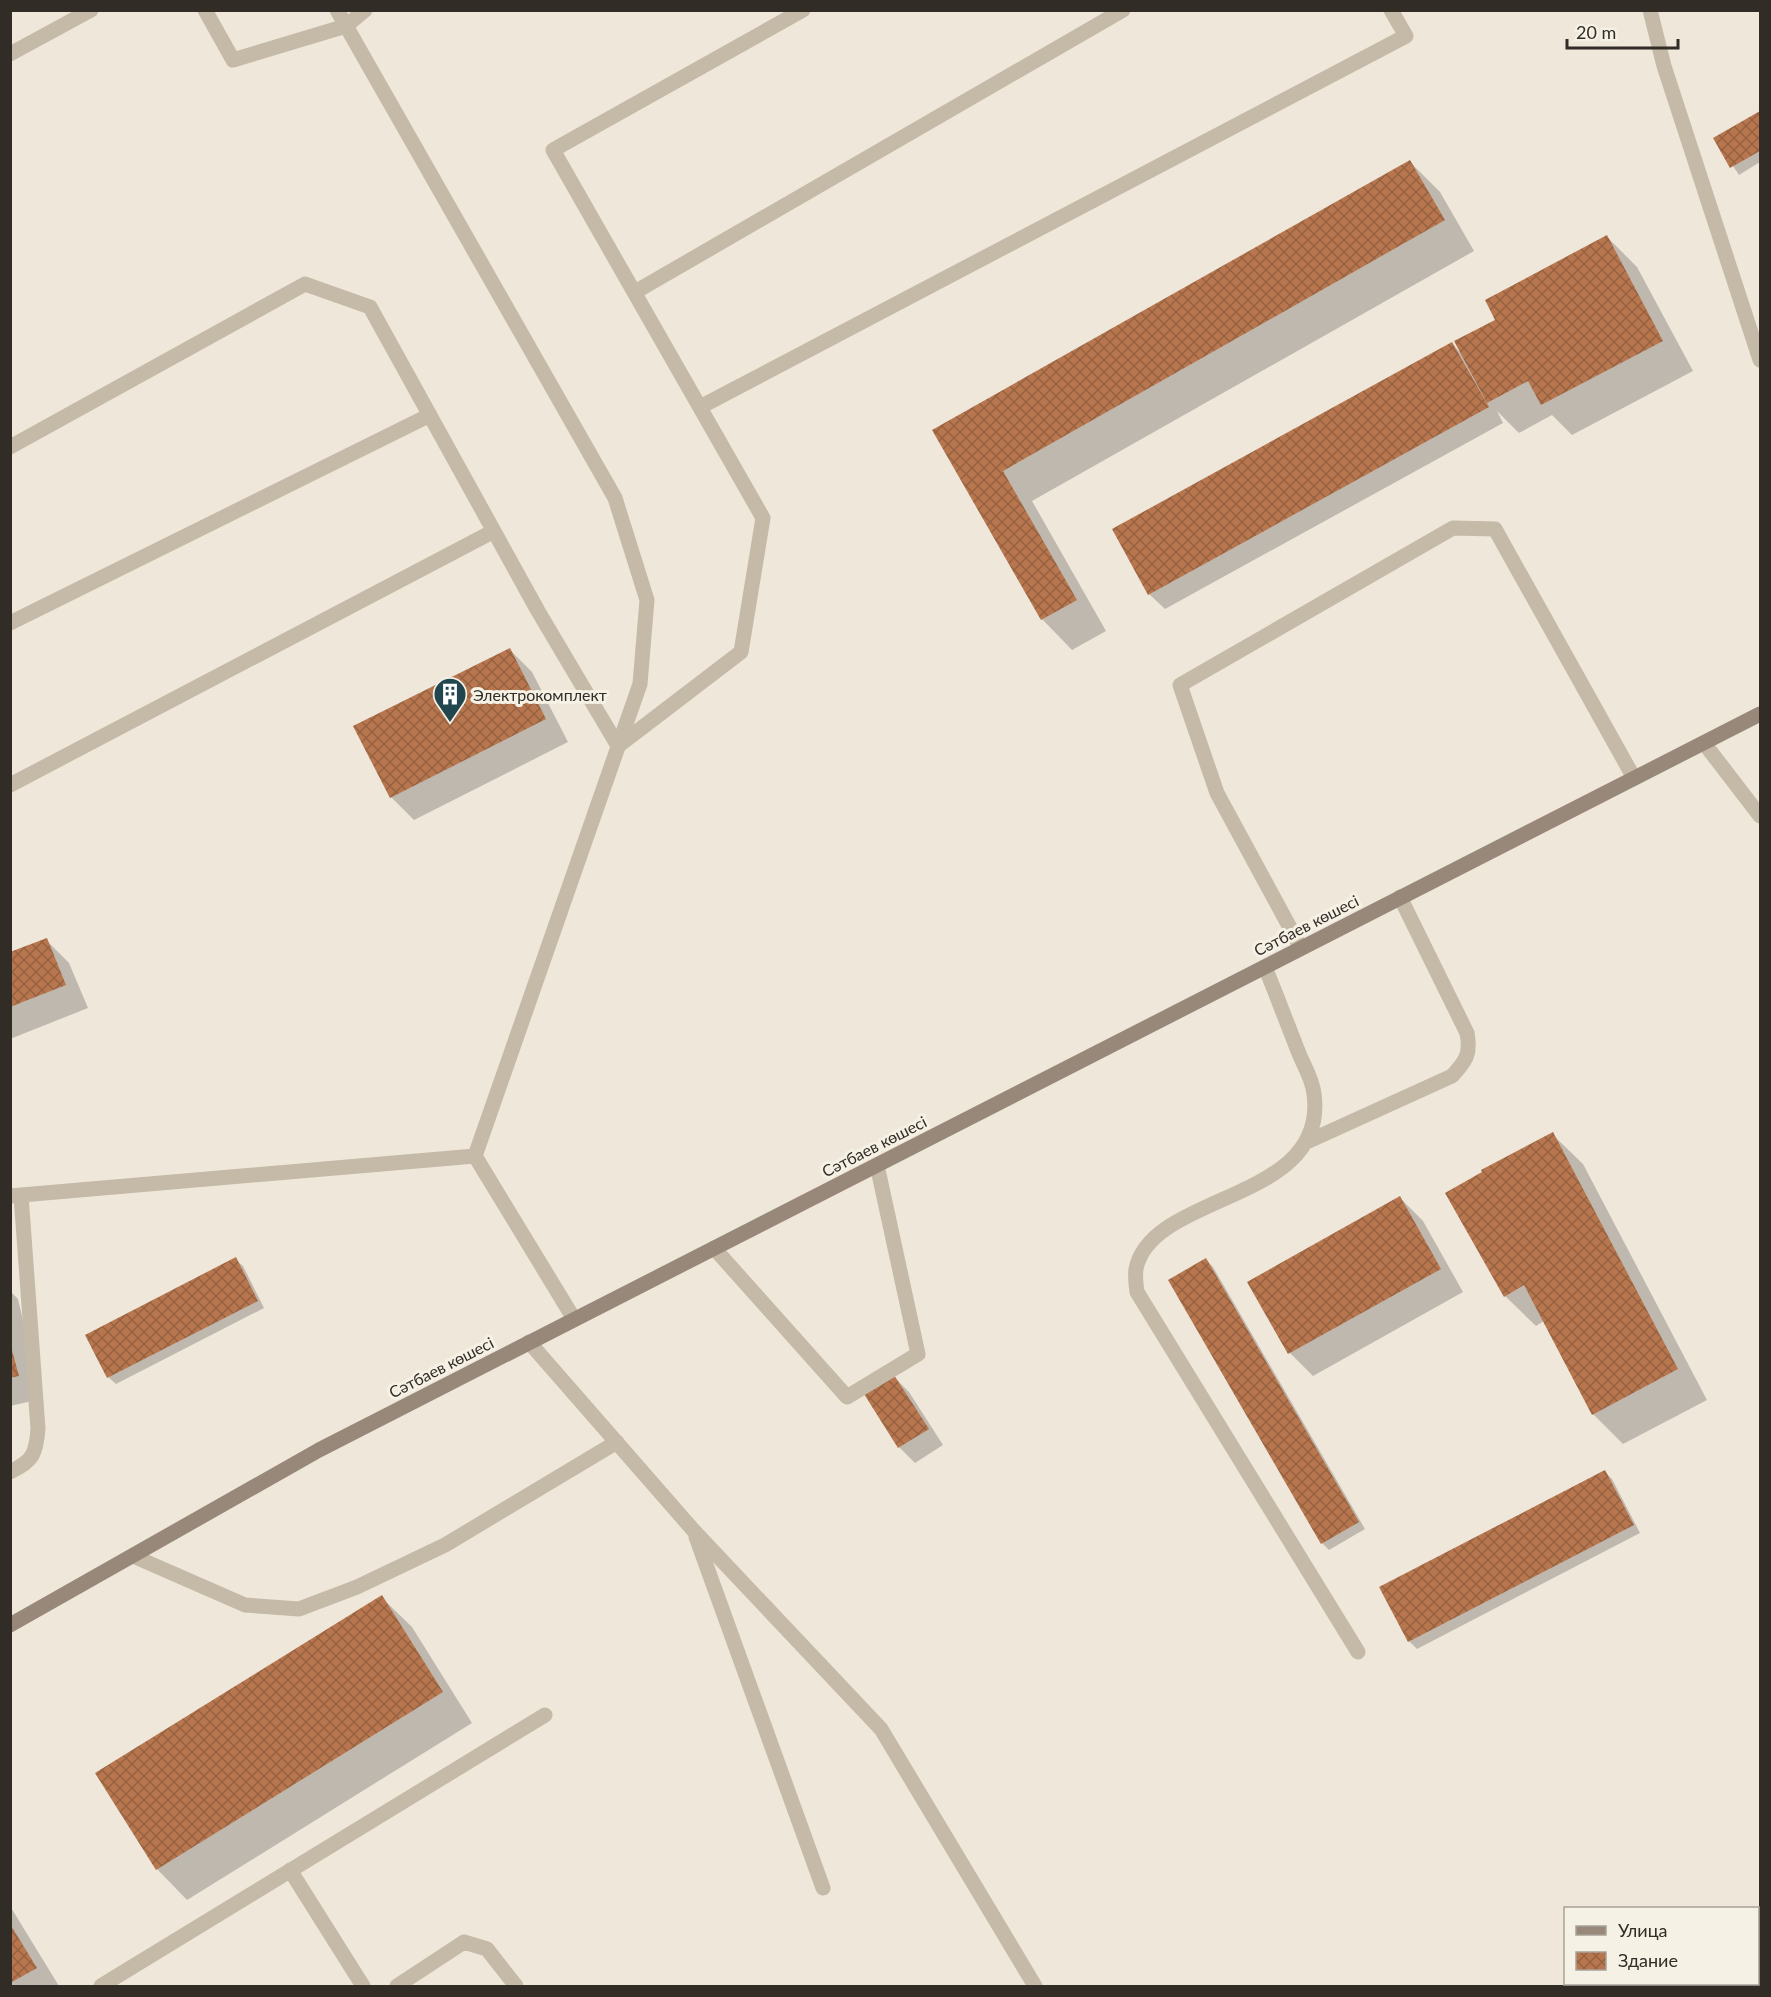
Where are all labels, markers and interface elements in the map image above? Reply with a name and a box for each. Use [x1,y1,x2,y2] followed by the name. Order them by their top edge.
[1567,12,1678,50] scale bar
[1576,21,1616,43] text: 20 m
[432,676,468,723] building icon: Электрокомплект
[473,685,607,704] place label: Электрокомплект
[1251,890,1361,960] street label: Сәтбаев көшесі
[819,1111,929,1181] street label: Сәтбаев көшесі
[386,1332,496,1402] street label: Сәтбаев көшесі
[1564,1907,1759,1985] legend
[1618,1919,1668,1941] text: Улица
[1618,1949,1678,1971] text: Здание

